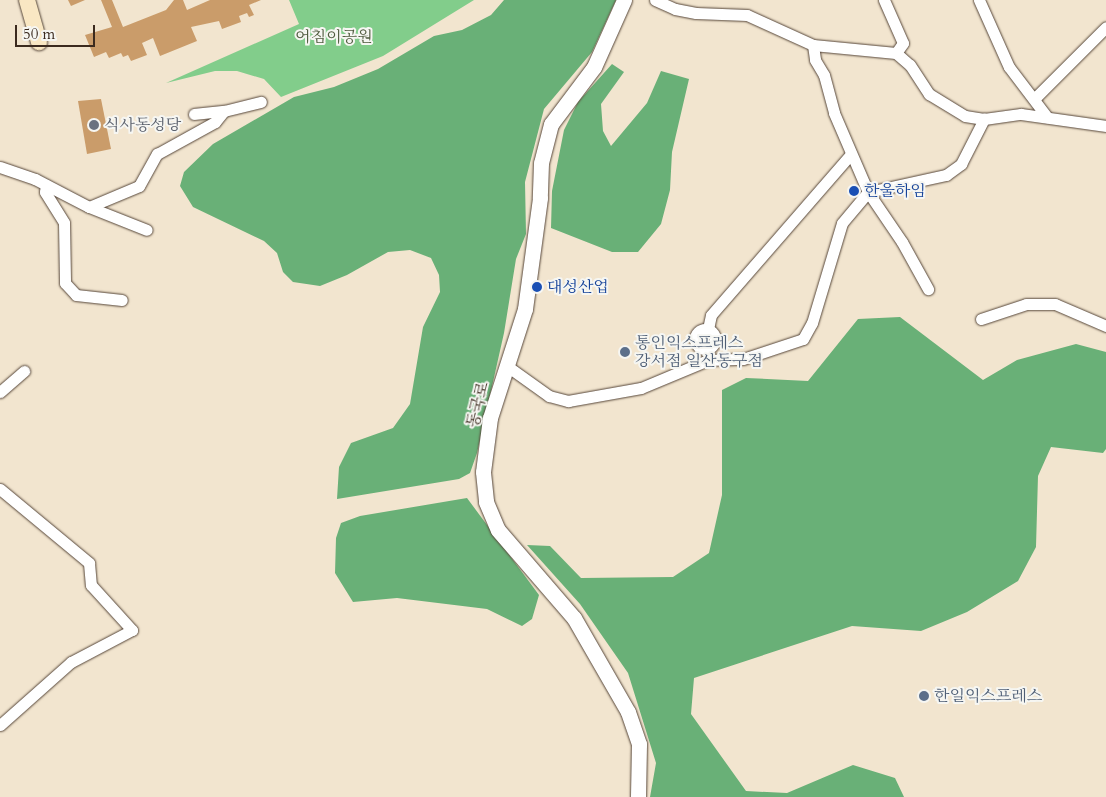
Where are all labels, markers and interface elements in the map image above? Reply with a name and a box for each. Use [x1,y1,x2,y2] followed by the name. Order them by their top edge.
[18,15,98,47] scale bar
[23,24,55,44] text: 50 m
[295,27,373,47] park label: 어침이공원
[104,115,181,135] place label: 식사동성당
[88,119,100,131] marker: 식사동성당
[864,181,926,201] place label: 한울하임
[848,185,860,197] marker: 한울하임
[547,277,609,297] place label: 대성산업
[531,281,543,293] marker: 대성산업
[635,333,763,371] place label: 통인익스프레스 강서점 일산동구점
[619,346,631,358] marker: 통인익스프레스 강서점 일산동구점
[463,380,493,430] street label: 동국로
[934,686,1042,706] place label: 한일익스프레스
[918,690,930,702] marker: 한일익스프레스

